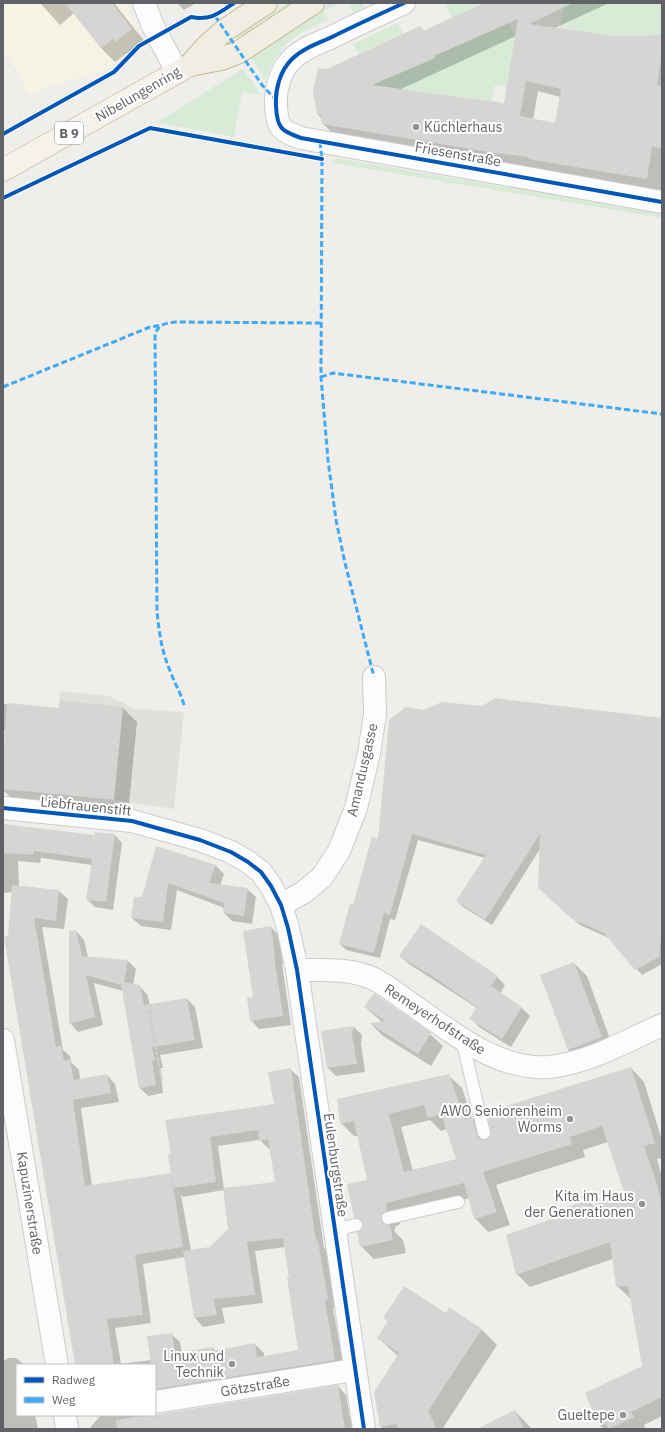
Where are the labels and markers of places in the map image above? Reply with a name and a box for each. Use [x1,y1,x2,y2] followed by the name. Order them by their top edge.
[424,118,503,136] place label: Küchlerhaus
[411,122,421,132] marker: Küchlerhaus
[440,1102,562,1136] place label: AWO Seniorenheim Worms
[565,1114,575,1124] marker: AWO Seniorenheim Worms
[524,1187,634,1221] place label: Kita im Haus der Generationen
[637,1199,647,1209] marker: Kita im Haus der Generationen
[163,1347,225,1381] place label: Linux und Technik
[227,1359,237,1369] marker: Linux und Technik
[558,1406,615,1424] place label: Gueltepe
[618,1410,628,1420] marker: Gueltepe

